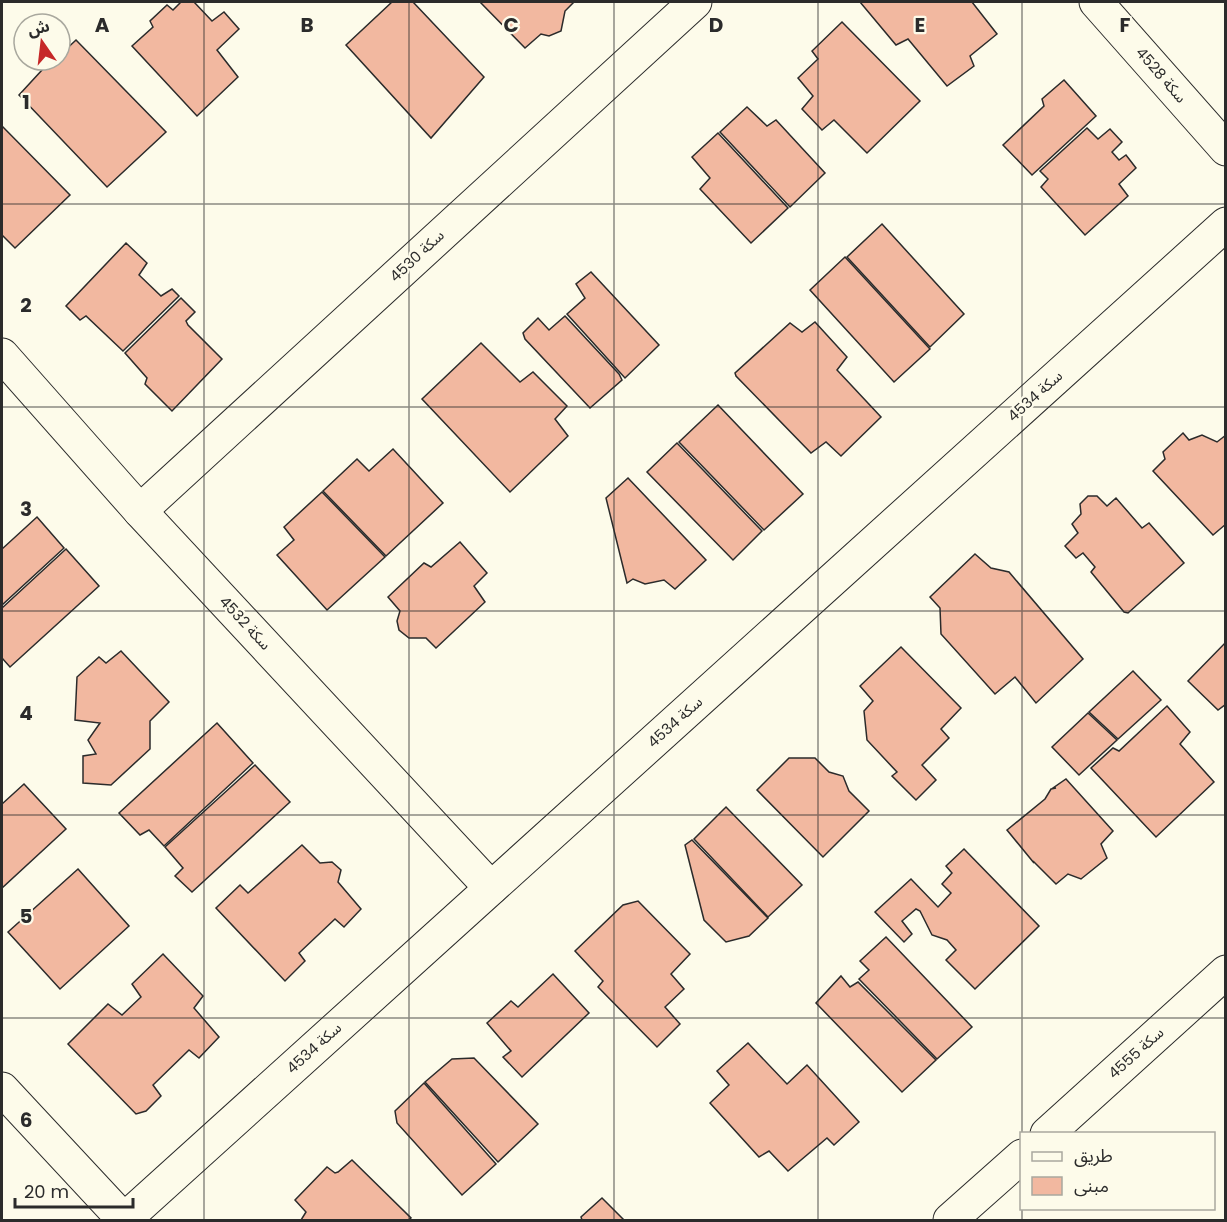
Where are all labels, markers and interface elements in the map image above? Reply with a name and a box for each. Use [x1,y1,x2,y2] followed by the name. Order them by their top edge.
[95,11,110,39] text: A
[300,11,314,39] text: B
[503,11,519,39] text: C
[709,11,723,39] text: D
[915,11,925,39] text: E
[1120,11,1131,39] text: F
[12,12,72,72] north arrow
[25,14,52,42] text: ش
[1131,42,1192,107] street label: سكة 4528
[22,88,30,116] text: 1
[385,225,449,286] street label: سكة 4530
[20,291,32,319] text: 2
[1002,365,1067,426] street label: سكة 4534
[20,495,32,523] text: 3
[215,591,276,654] street label: سكة 4532
[642,691,707,752] street label: سكة 4534
[19,699,33,727] text: 4
[20,902,33,930] text: 5
[281,1017,346,1078] street label: سكة 4534
[1103,1022,1168,1083] street label: سكة 4555
[20,1106,32,1134] text: 6
[1020,1132,1215,1210] legend
[1074,1143,1113,1168] text: طريق
[15,1171,134,1209] scale bar
[1074,1173,1109,1198] text: مبنى
[24,1179,69,1204] text: 20 m

